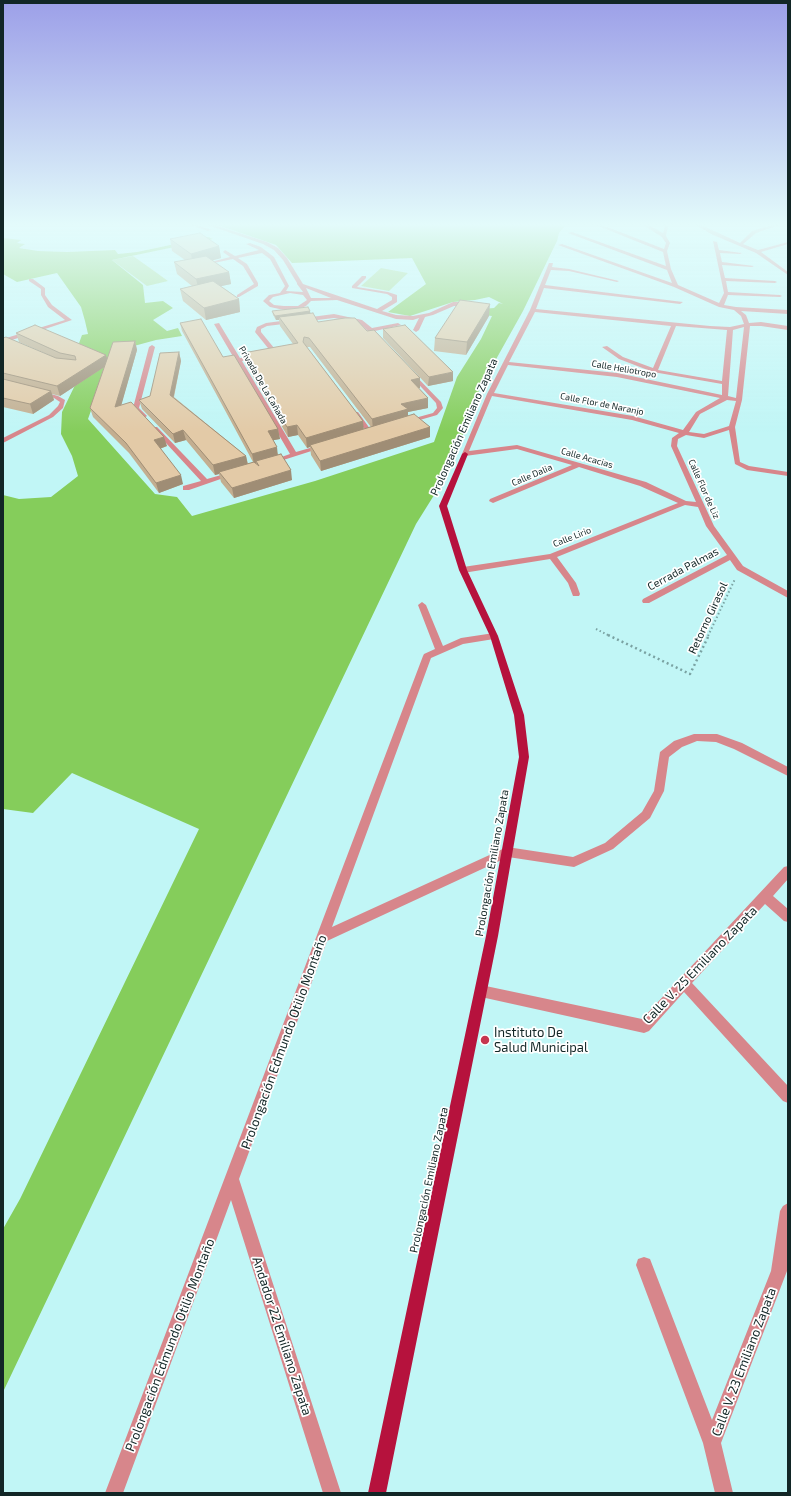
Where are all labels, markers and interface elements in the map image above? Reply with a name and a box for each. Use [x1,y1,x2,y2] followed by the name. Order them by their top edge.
[236,344,290,426] street label: Privada De La Cañada
[428,356,500,498] street label: Prolongación Emiliano Zapata
[591,358,657,380] street label: Calle Heliotropo
[559,391,645,417] street label: Calle Flor de Naranjo
[560,445,614,471] street label: Calle Acacias
[686,458,722,520] street label: Calle Flor de Liz
[510,462,554,488] street label: Calle Dalia
[551,524,593,550] street label: Calle Lirio
[645,545,721,593] street label: Cerrada Palmas
[686,580,730,656] street label: Retorno Girasol
[473,789,511,937] street label: Prolongación Emiliano Zapata
[640,903,760,1027] street label: Calle V. 25 Emiliano Zapata
[238,933,330,1151] street label: Prolongación Edmundo Otilio Montaño
[494,1025,588,1056] place label: Instituto De Salud Municipal
[479,1034,491,1046] marker: Instituto De Salud Municipal
[407,1106,451,1254] street label: Prolongación Emiliano Zapata
[122,1236,218,1454] street label: Prolongación Edmundo Otilio Montaño
[249,1255,315,1417] street label: Andador 22 Emiliano Zapata
[708,1285,780,1439] street label: Calle V. 23 Emiliano Zapata

